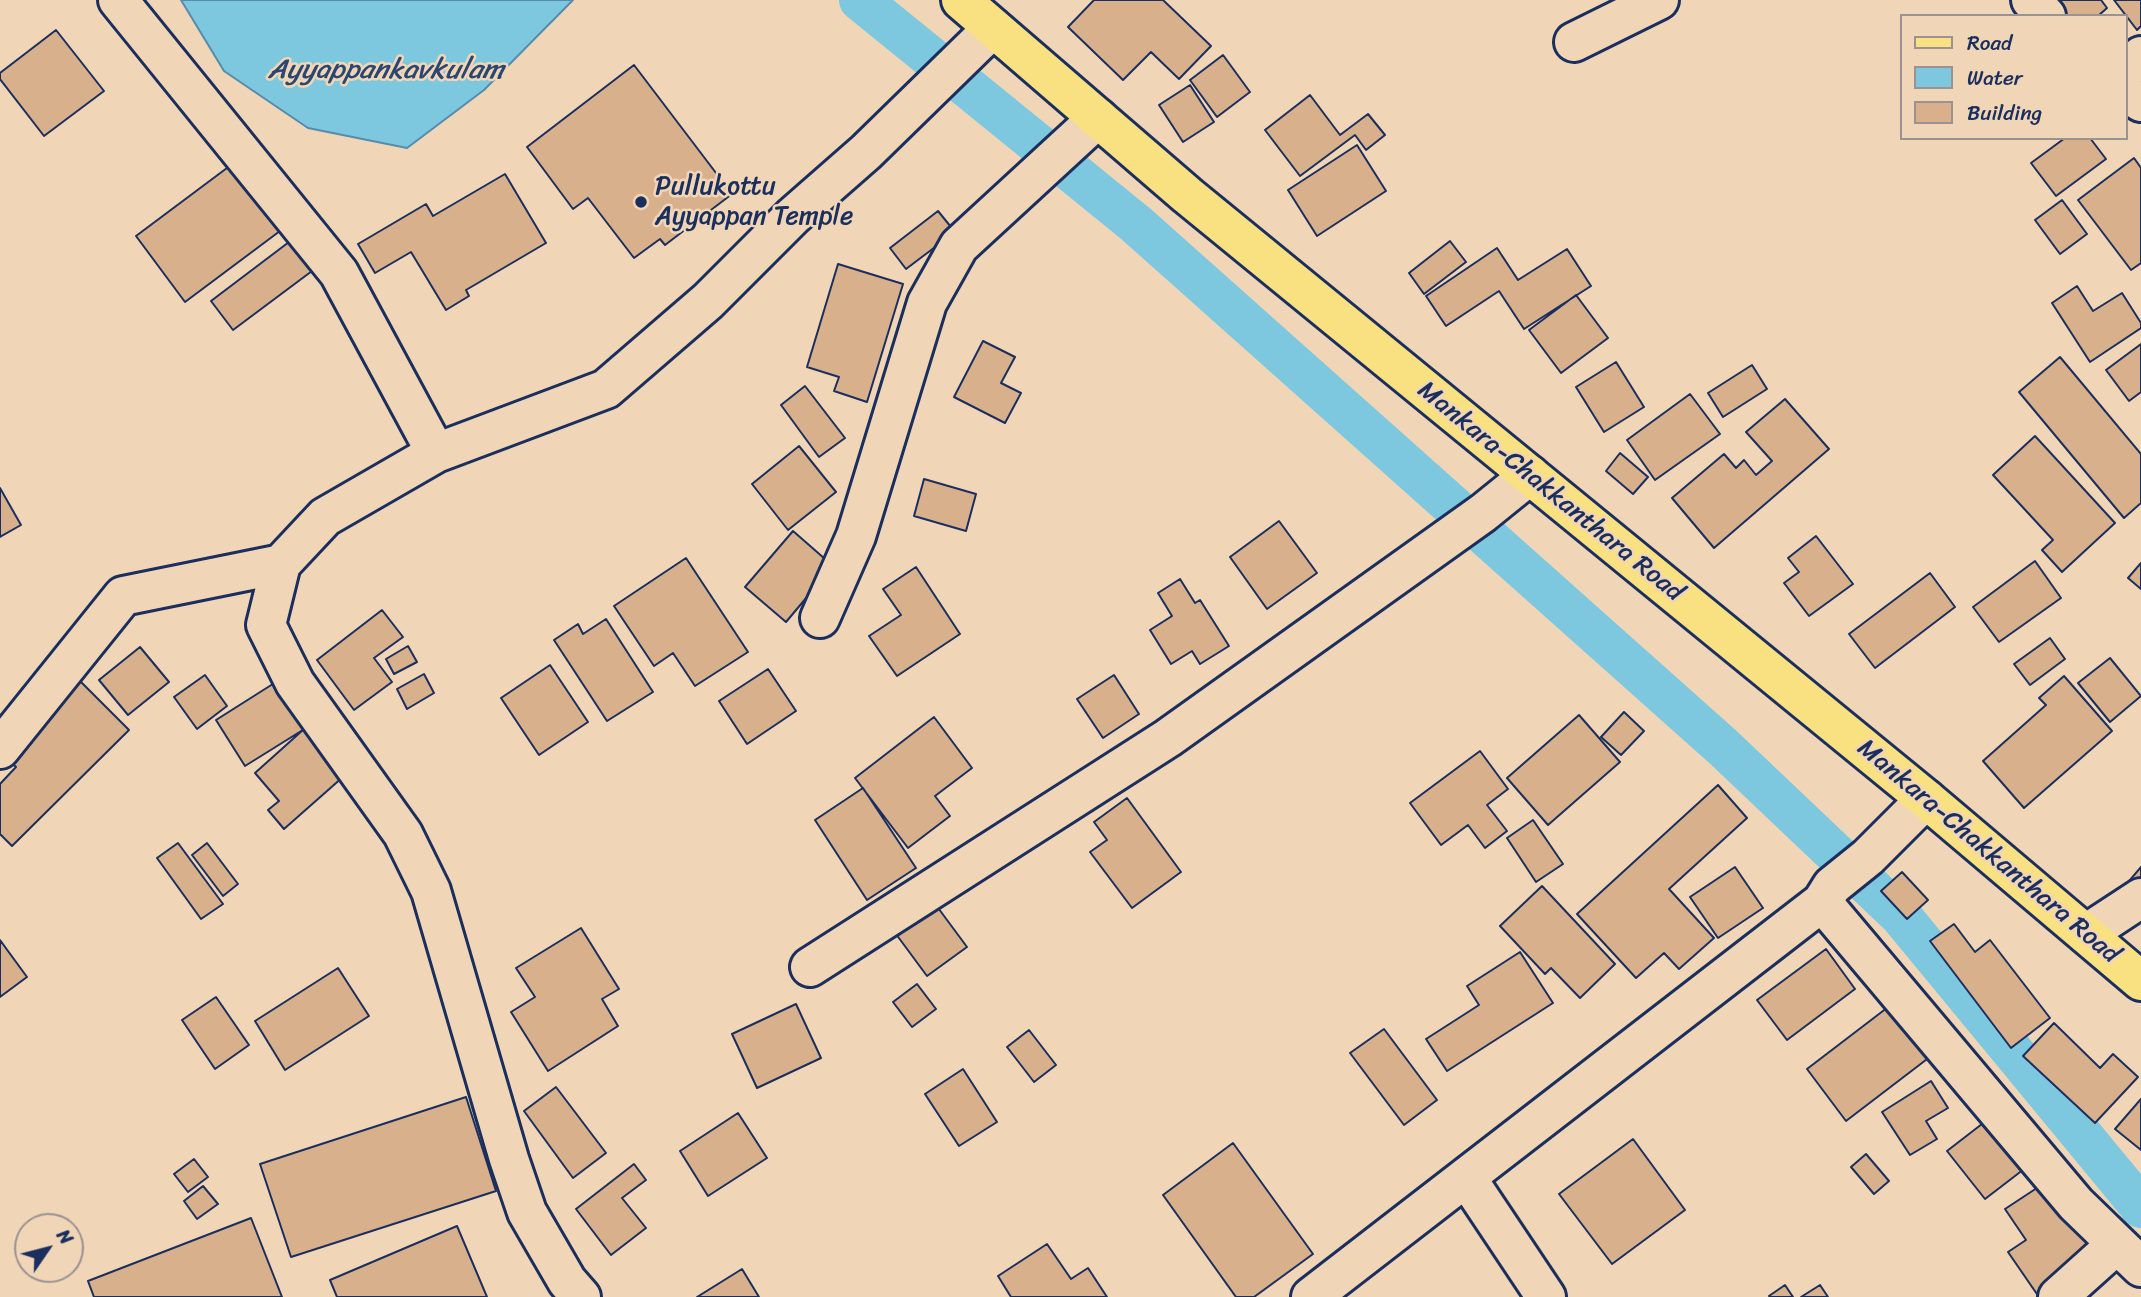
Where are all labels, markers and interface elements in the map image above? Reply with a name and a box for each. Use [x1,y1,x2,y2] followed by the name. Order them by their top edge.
[1899,14,2127,140] legend
[1967,24,2012,62] text: Road
[268,54,504,88] water label: Ayyappankavkulam
[1967,59,2022,97] text: Water
[1967,94,2042,132] text: Building
[655,171,853,232] place label: Pullukottu Ayyappan Temple
[633,194,649,210] marker: Pullukottu Ayyappan Temple
[1411,375,1689,609] street label: Mankara-Chakkanthara Road
[1851,733,2125,971] street label: Mankara-Chakkanthara Road
[14,1213,84,1283] north arrow
[48,1222,82,1252] text: N

